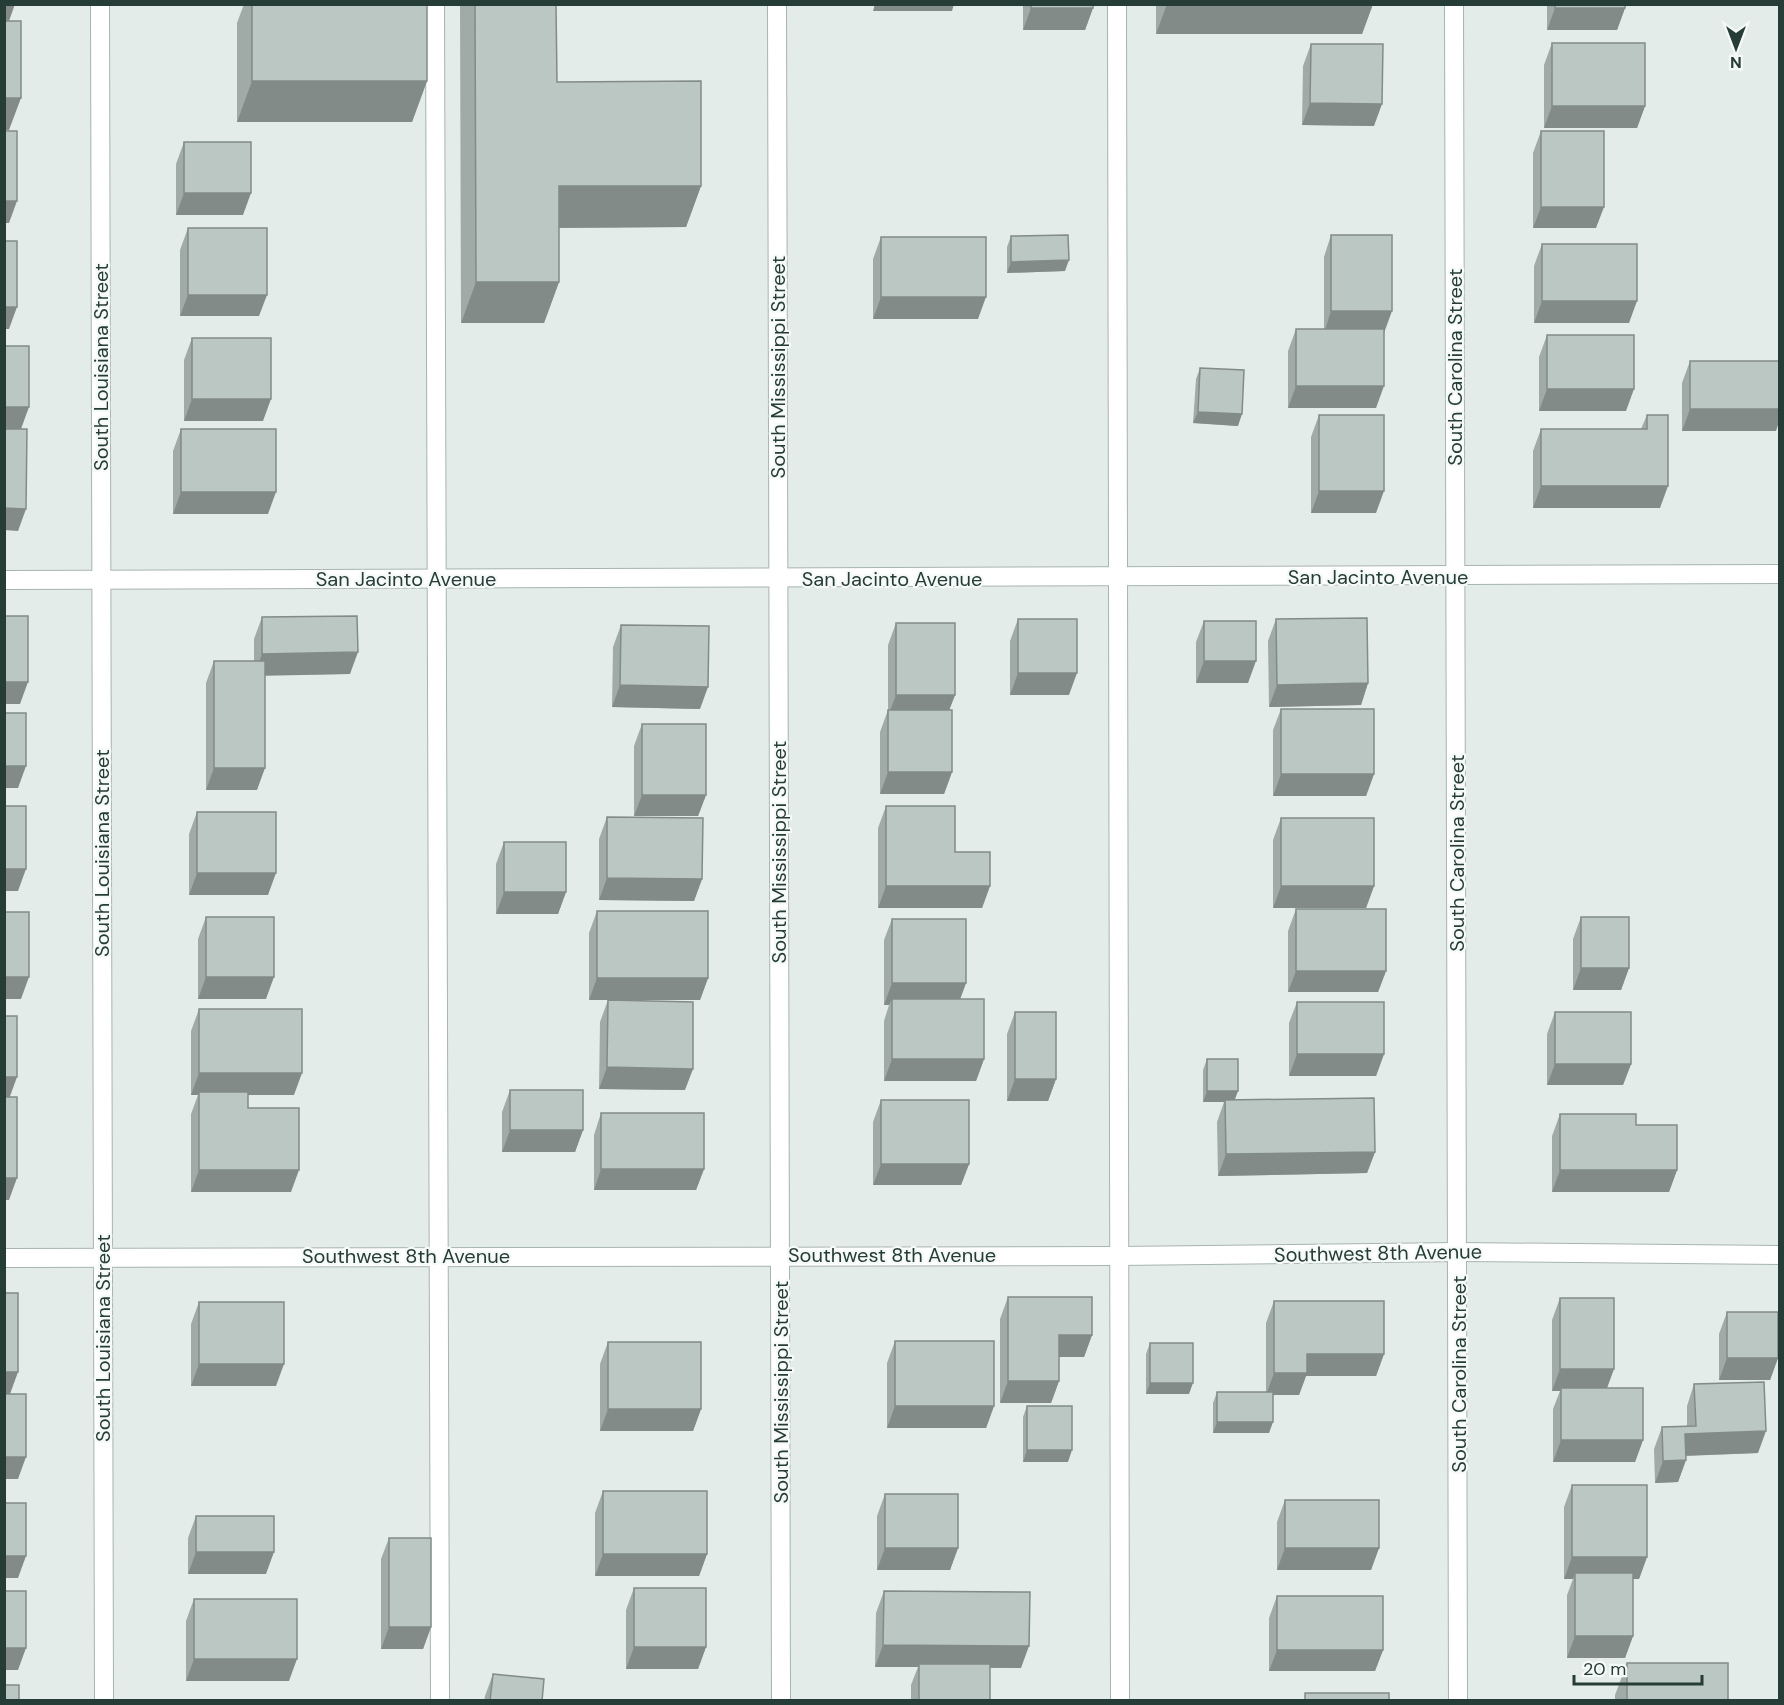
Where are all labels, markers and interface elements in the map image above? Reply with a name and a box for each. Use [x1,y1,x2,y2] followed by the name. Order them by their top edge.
[1706,18,1766,78] north arrow
[1730,52,1742,73] text: N
[765,255,791,478] street label: South Mississippi Street
[88,263,114,471] street label: South Louisiana Street
[1442,268,1468,466] street label: South Carolina Street
[1288,564,1468,590] street label: San Jacinto Avenue
[316,566,496,592] street label: San Jacinto Avenue
[802,566,982,592] street label: San Jacinto Avenue
[766,740,792,963] street label: South Mississippi Street
[89,749,115,957] street label: South Louisiana Street
[1444,754,1470,952] street label: South Carolina Street
[90,1234,116,1442] street label: South Louisiana Street
[1274,1238,1482,1268] street label: Southwest 8th Avenue
[788,1242,996,1268] street label: Southwest 8th Avenue
[302,1243,510,1269] street label: Southwest 8th Avenue
[1446,1275,1472,1473] street label: South Carolina Street
[768,1280,794,1503] street label: South Mississippi Street
[1574,1648,1702,1686] scale bar
[1583,1657,1626,1681] text: 20 m

